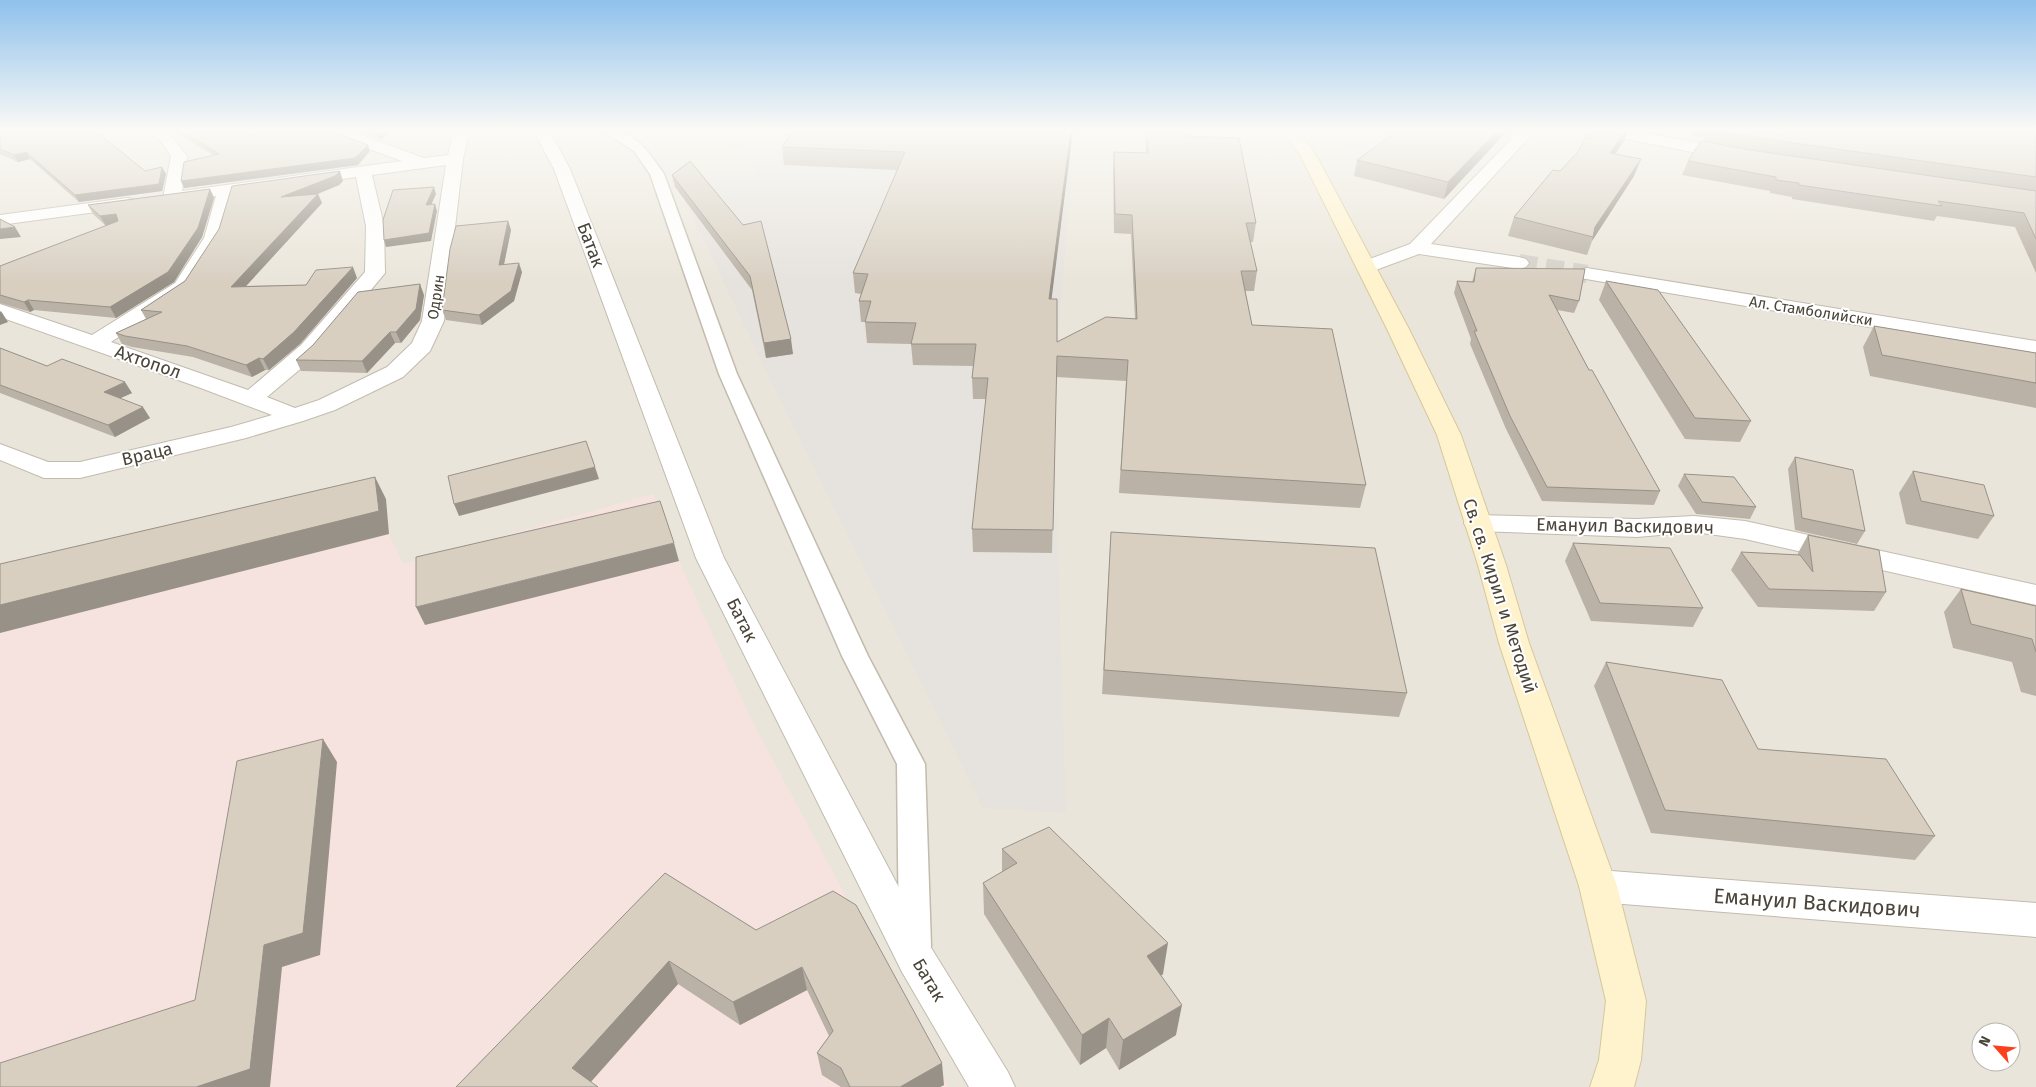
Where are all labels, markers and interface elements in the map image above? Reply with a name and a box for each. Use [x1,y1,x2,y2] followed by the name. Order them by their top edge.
[572,219,610,271] street label: Батак
[424,273,448,321] street label: Одрин
[1748,292,1874,330] street label: Ал. Стамболийски
[112,340,184,384] street label: Ахтопол
[119,437,175,471] street label: Враца
[1458,496,1542,696] street label: Св. св. Кирил и Методий
[1536,513,1714,539] street label: Емануил Васкидович
[722,594,763,646] street label: Батак
[1713,883,1921,923] street label: Емануил Васкидович
[908,954,951,1006] street label: Батак
[1971,1022,2021,1072] north arrow
[1975,1033,1995,1049] text: N

